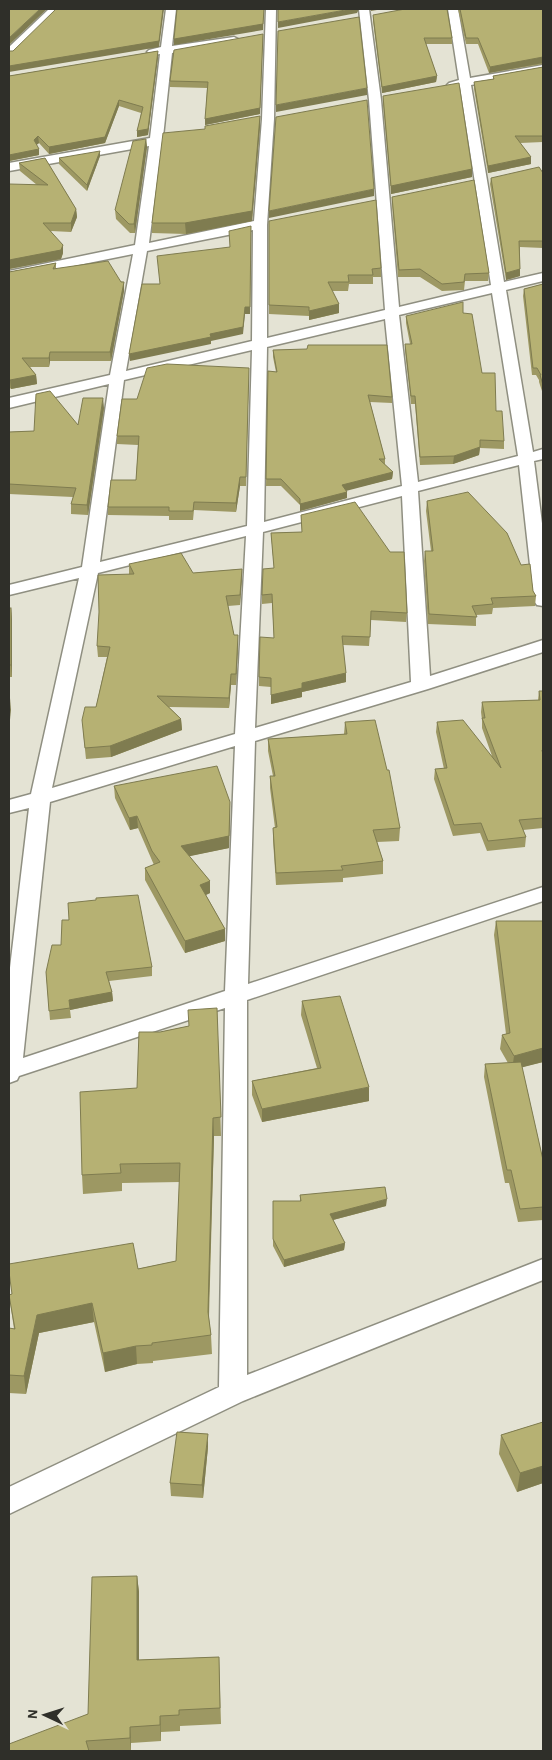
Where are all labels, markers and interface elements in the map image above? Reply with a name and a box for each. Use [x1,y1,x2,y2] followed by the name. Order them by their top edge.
[20,1690,70,1740] north arrow
[26,1709,40,1720] text: N

